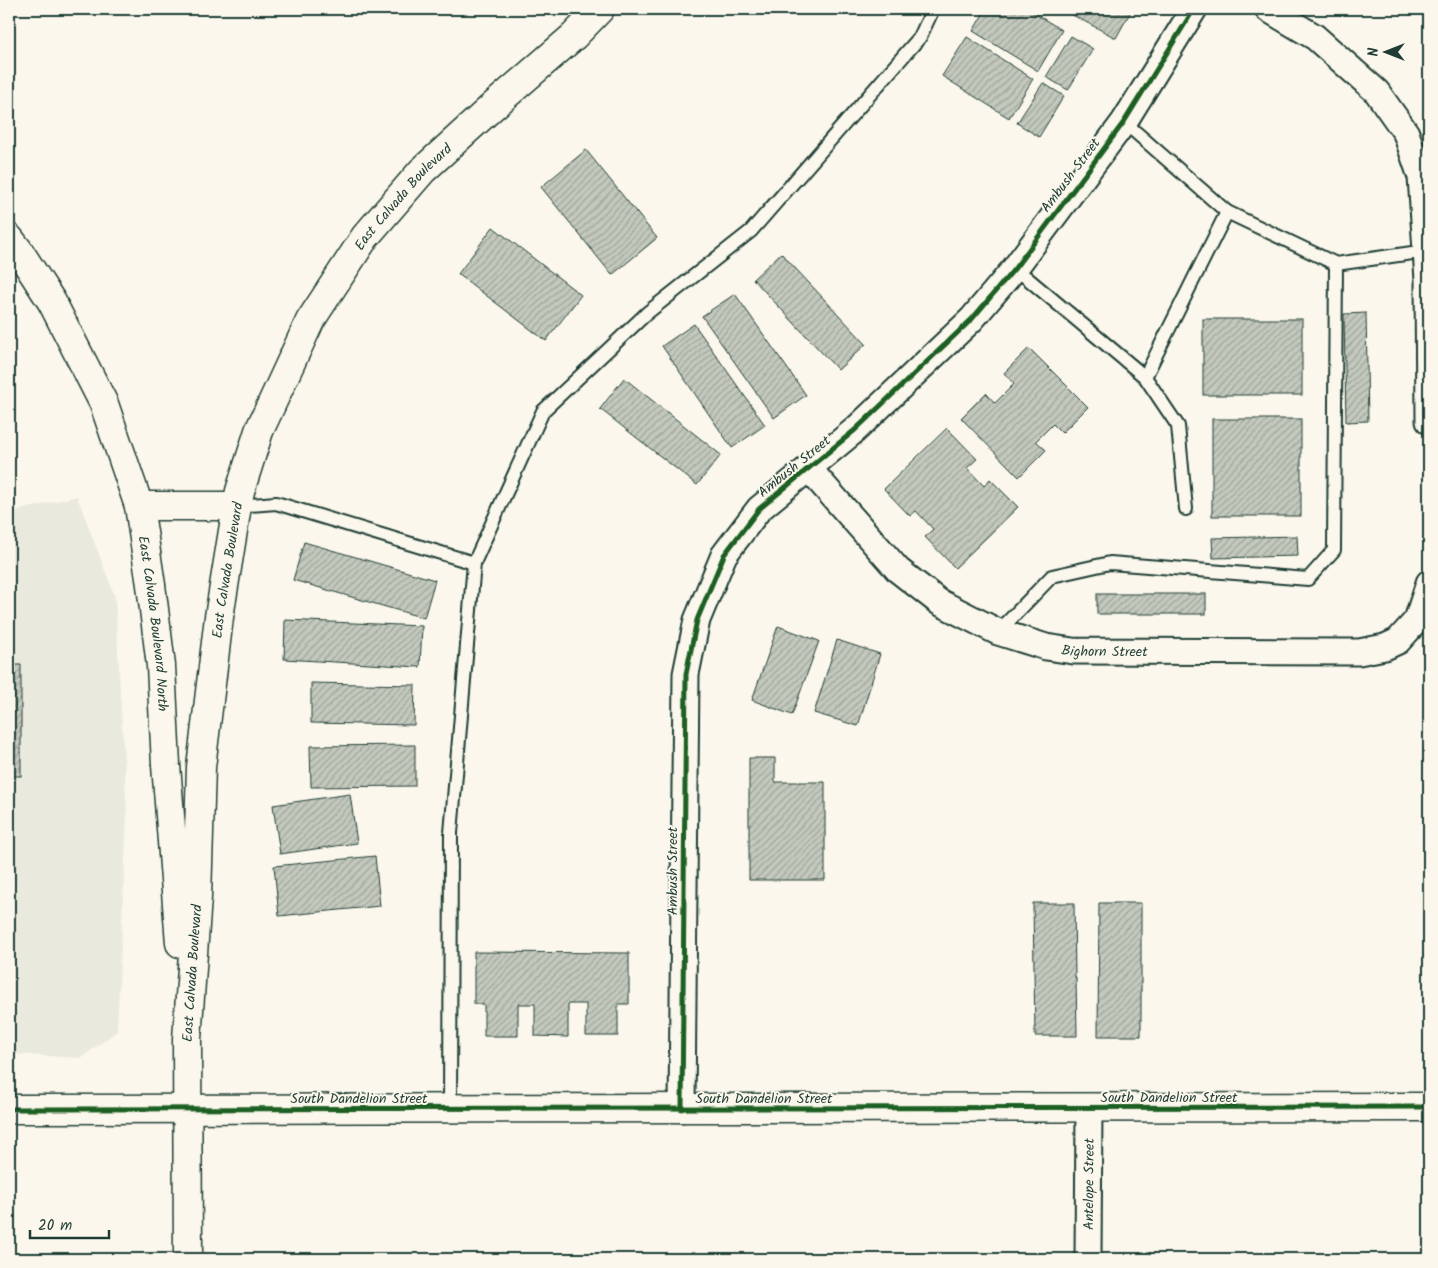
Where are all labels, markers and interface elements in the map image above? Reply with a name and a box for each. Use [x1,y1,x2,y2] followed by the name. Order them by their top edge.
[1360,28,1410,78] north arrow
[1363,47,1385,56] text: N
[1035,133,1107,217] street label: Ambush Street
[349,138,458,255] street label: East Calvada Boulevard
[753,430,836,503] street label: Ambush Street
[207,499,250,640] street label: East Calvada Boulevard
[132,534,173,712] street label: East Calvada Boulevard North
[1060,639,1148,663] street label: Bighorn Street
[662,826,684,915] street label: Ambush Street
[177,903,209,1043] street label: East Calvada Boulevard
[1100,1087,1238,1109] street label: South Dandelion Street
[290,1088,428,1110] street label: South Dandelion Street
[695,1088,833,1110] street label: South Dandelion Street
[1078,1138,1101,1230] street label: Antelope Street
[30,1208,109,1240] scale bar
[38,1214,72,1238] text: 20 m

